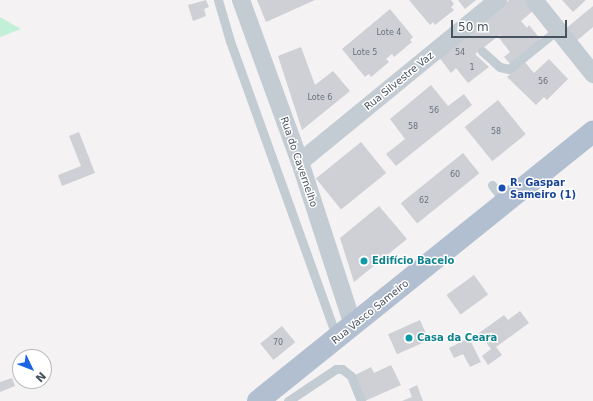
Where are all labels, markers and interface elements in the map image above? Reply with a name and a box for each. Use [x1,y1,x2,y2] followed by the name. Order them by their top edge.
[453,12,569,38] scale bar
[458,20,489,34] text: 50 m
[377,28,401,38] house number: Lote 4
[353,48,377,58] house number: Lote 5
[455,48,465,58] house number: 54
[362,49,436,113] street label: Rua Silvestre Vaz
[469,63,475,73] house number: 1
[538,77,548,87] house number: 56
[308,93,332,103] house number: Lote 6
[429,106,439,116] house number: 56
[278,115,320,209] street label: Rua do Cavernelho
[408,122,418,132] house number: 58
[491,127,501,137] house number: 58
[450,170,460,180] house number: 60
[510,176,576,200] place label: R. Gaspar Sameiro (1)
[497,183,507,193] marker: R. Gaspar Sameiro (1)
[419,196,429,206] house number: 62
[372,255,454,267] place label: Edifício Bacelo
[359,256,369,266] marker: Edifício Bacelo
[329,277,411,347] street label: Rua Vasco Sameiro
[417,332,497,344] place label: Casa da Ceara
[404,333,414,343] marker: Casa da Ceara
[273,338,283,348] house number: 70
[12,349,52,389] north arrow
[33,369,48,385] text: N

